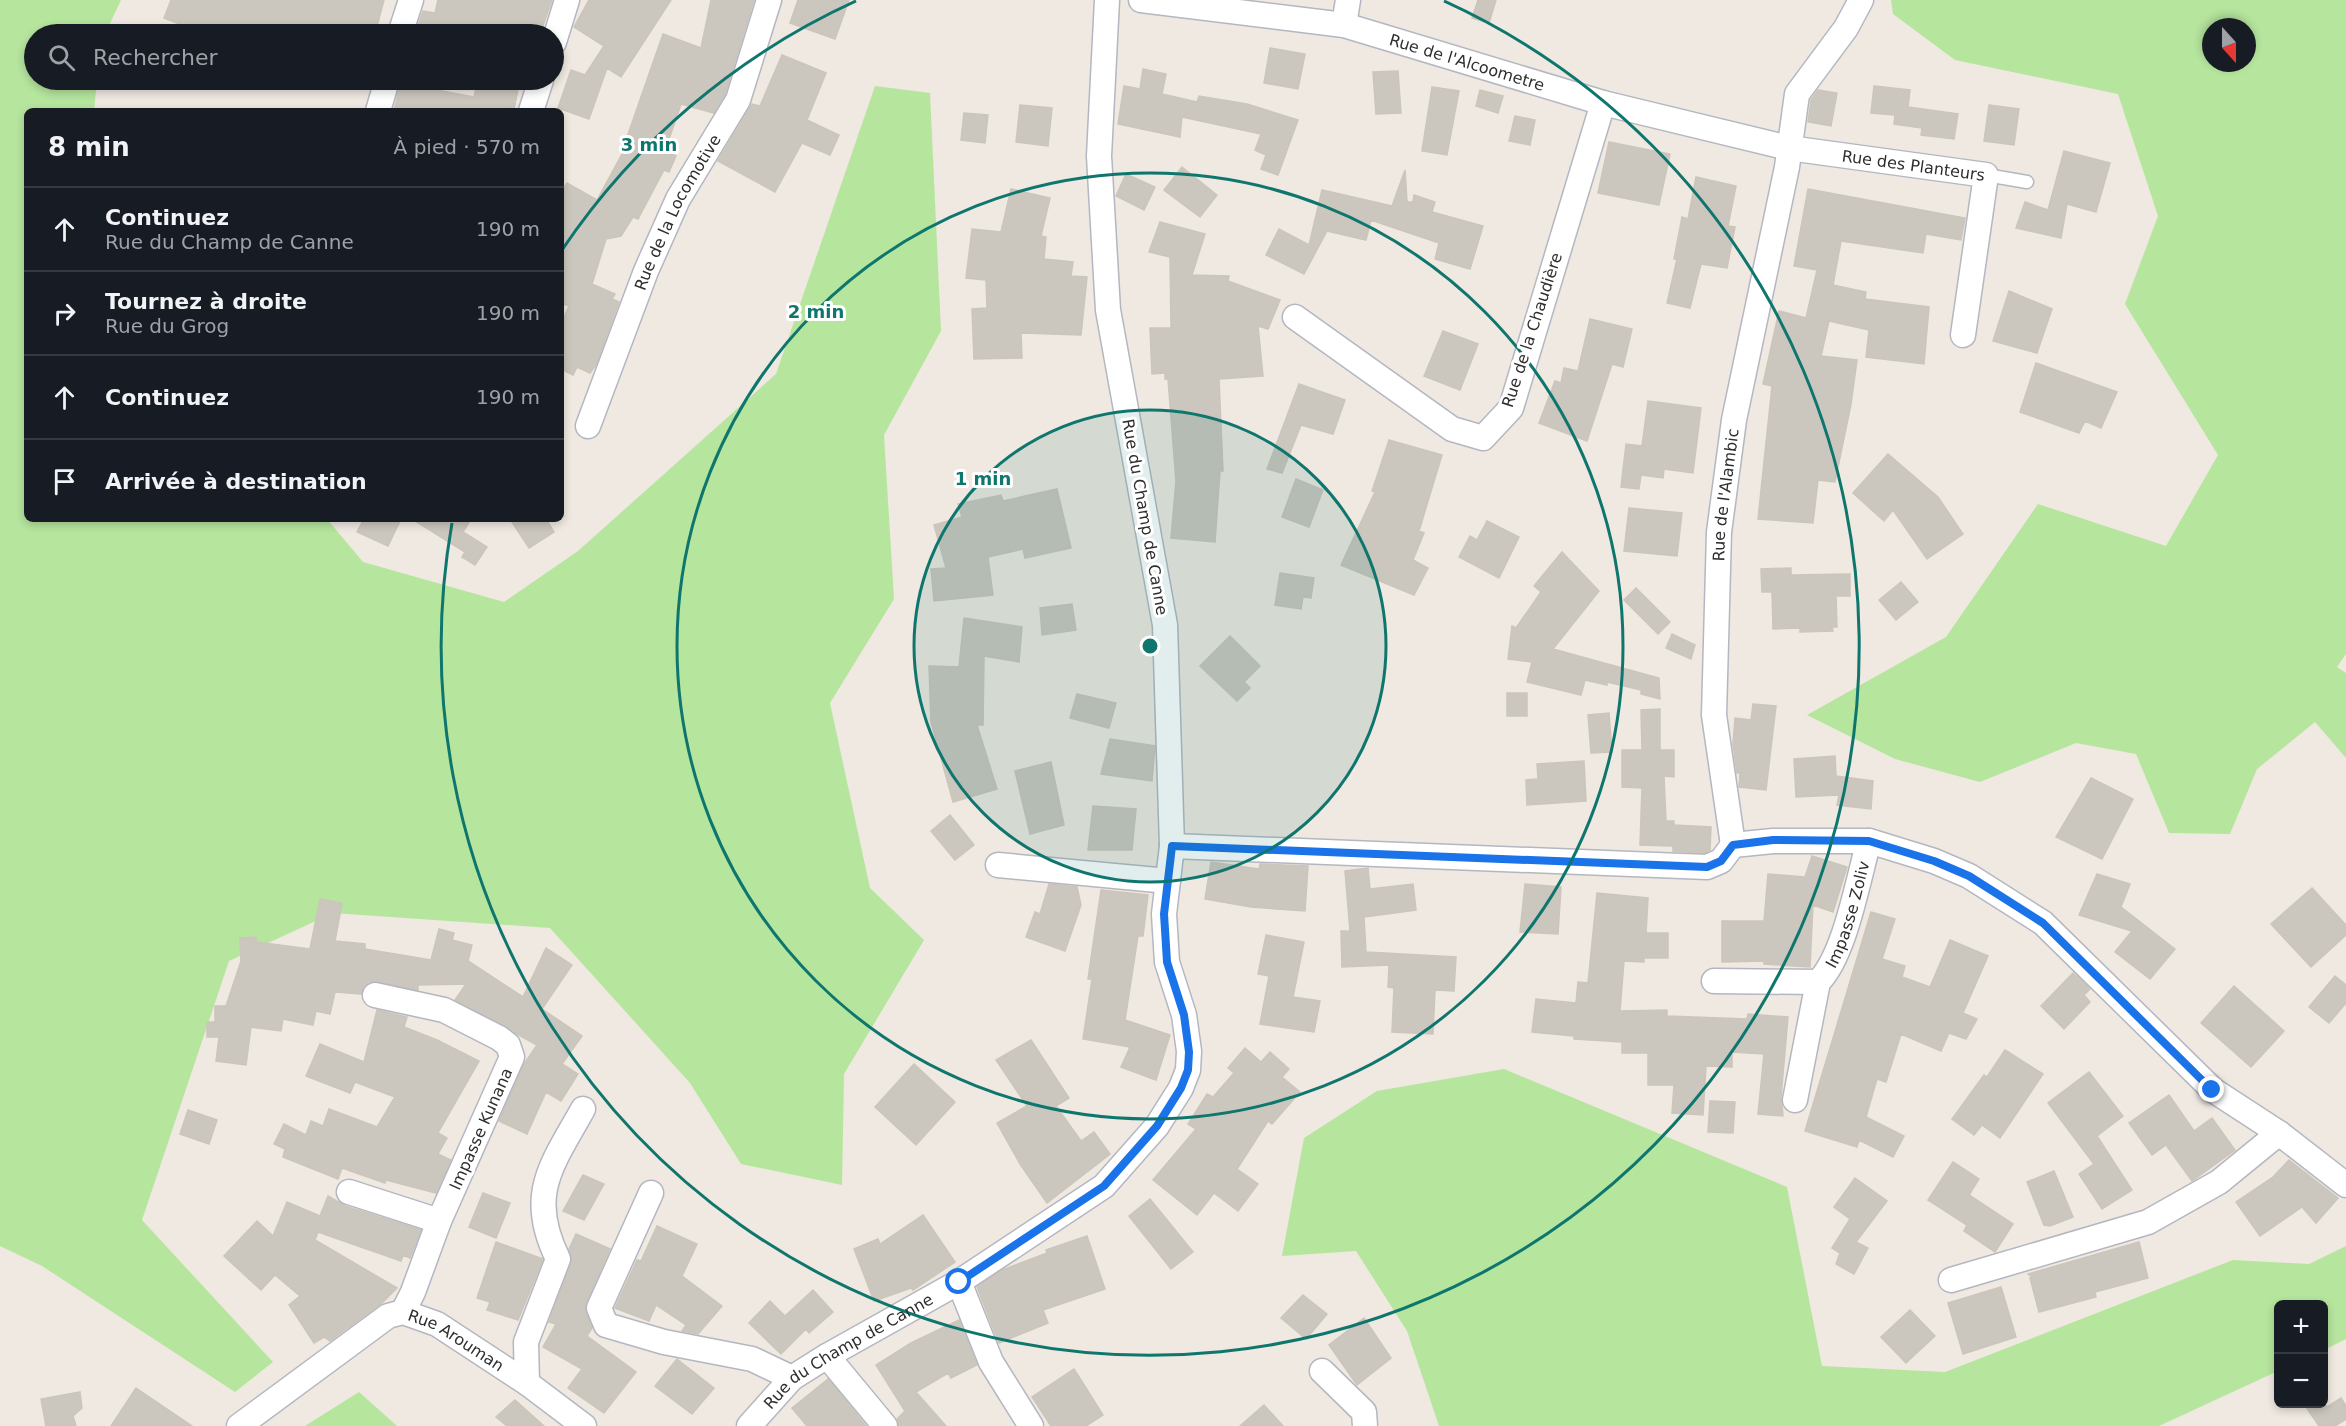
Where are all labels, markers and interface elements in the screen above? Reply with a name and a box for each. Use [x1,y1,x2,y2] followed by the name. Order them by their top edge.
[2202,18,2256,72] north arrow
[24,24,564,90] search box
[1387,30,1547,94] street label: Rue de l'Alcoometre
[45,41,78,74] icon: search
[93,45,218,70] text: Rechercher
[630,131,724,293] street label: Rue de la Locomotive
[48,132,130,162] text: 8 min
[621,134,677,155] text: 3 min
[394,135,540,159] text: À pied · 570 m
[1841,146,1986,184] street label: Rue des Planteurs
[105,205,229,230] text: Continuez
[48,213,81,246] icon: ahead
[476,217,540,241] text: 190 m
[105,230,354,254] text: Rue du Champ de Canne
[1498,250,1566,410] street label: Rue de la Chaudière
[105,289,307,314] text: Tournez à droite
[48,297,81,330] icon: right
[476,301,540,325] text: 190 m
[788,301,844,322] text: 2 min
[105,314,229,338] text: Rue du Grog
[48,381,81,414] icon: ahead
[105,385,229,410] text: Continuez
[476,385,540,409] text: 190 m
[1118,417,1172,617] street label: Rue du Champ de Canne
[1709,427,1742,562] street label: Rue de l'Alambic
[48,465,81,498] icon: arrive
[955,468,1011,489] text: 1 min
[105,469,367,494] text: Arrivée à destination
[1140,636,1160,656] centre of rings
[1821,859,1873,971] street label: Impasse Zoliv
[446,1065,516,1193] street label: Impasse Kunana
[2198,1076,2224,1102] route end
[945,1268,971,1294] route start
[760,1289,936,1413] street label: Rue du Champ de Canne
[2274,1300,2328,1408] map controls
[2274,1300,2328,1354] button: +
[406,1305,508,1375] street label: Rue Arouman
[2274,1354,2328,1408] button: −

